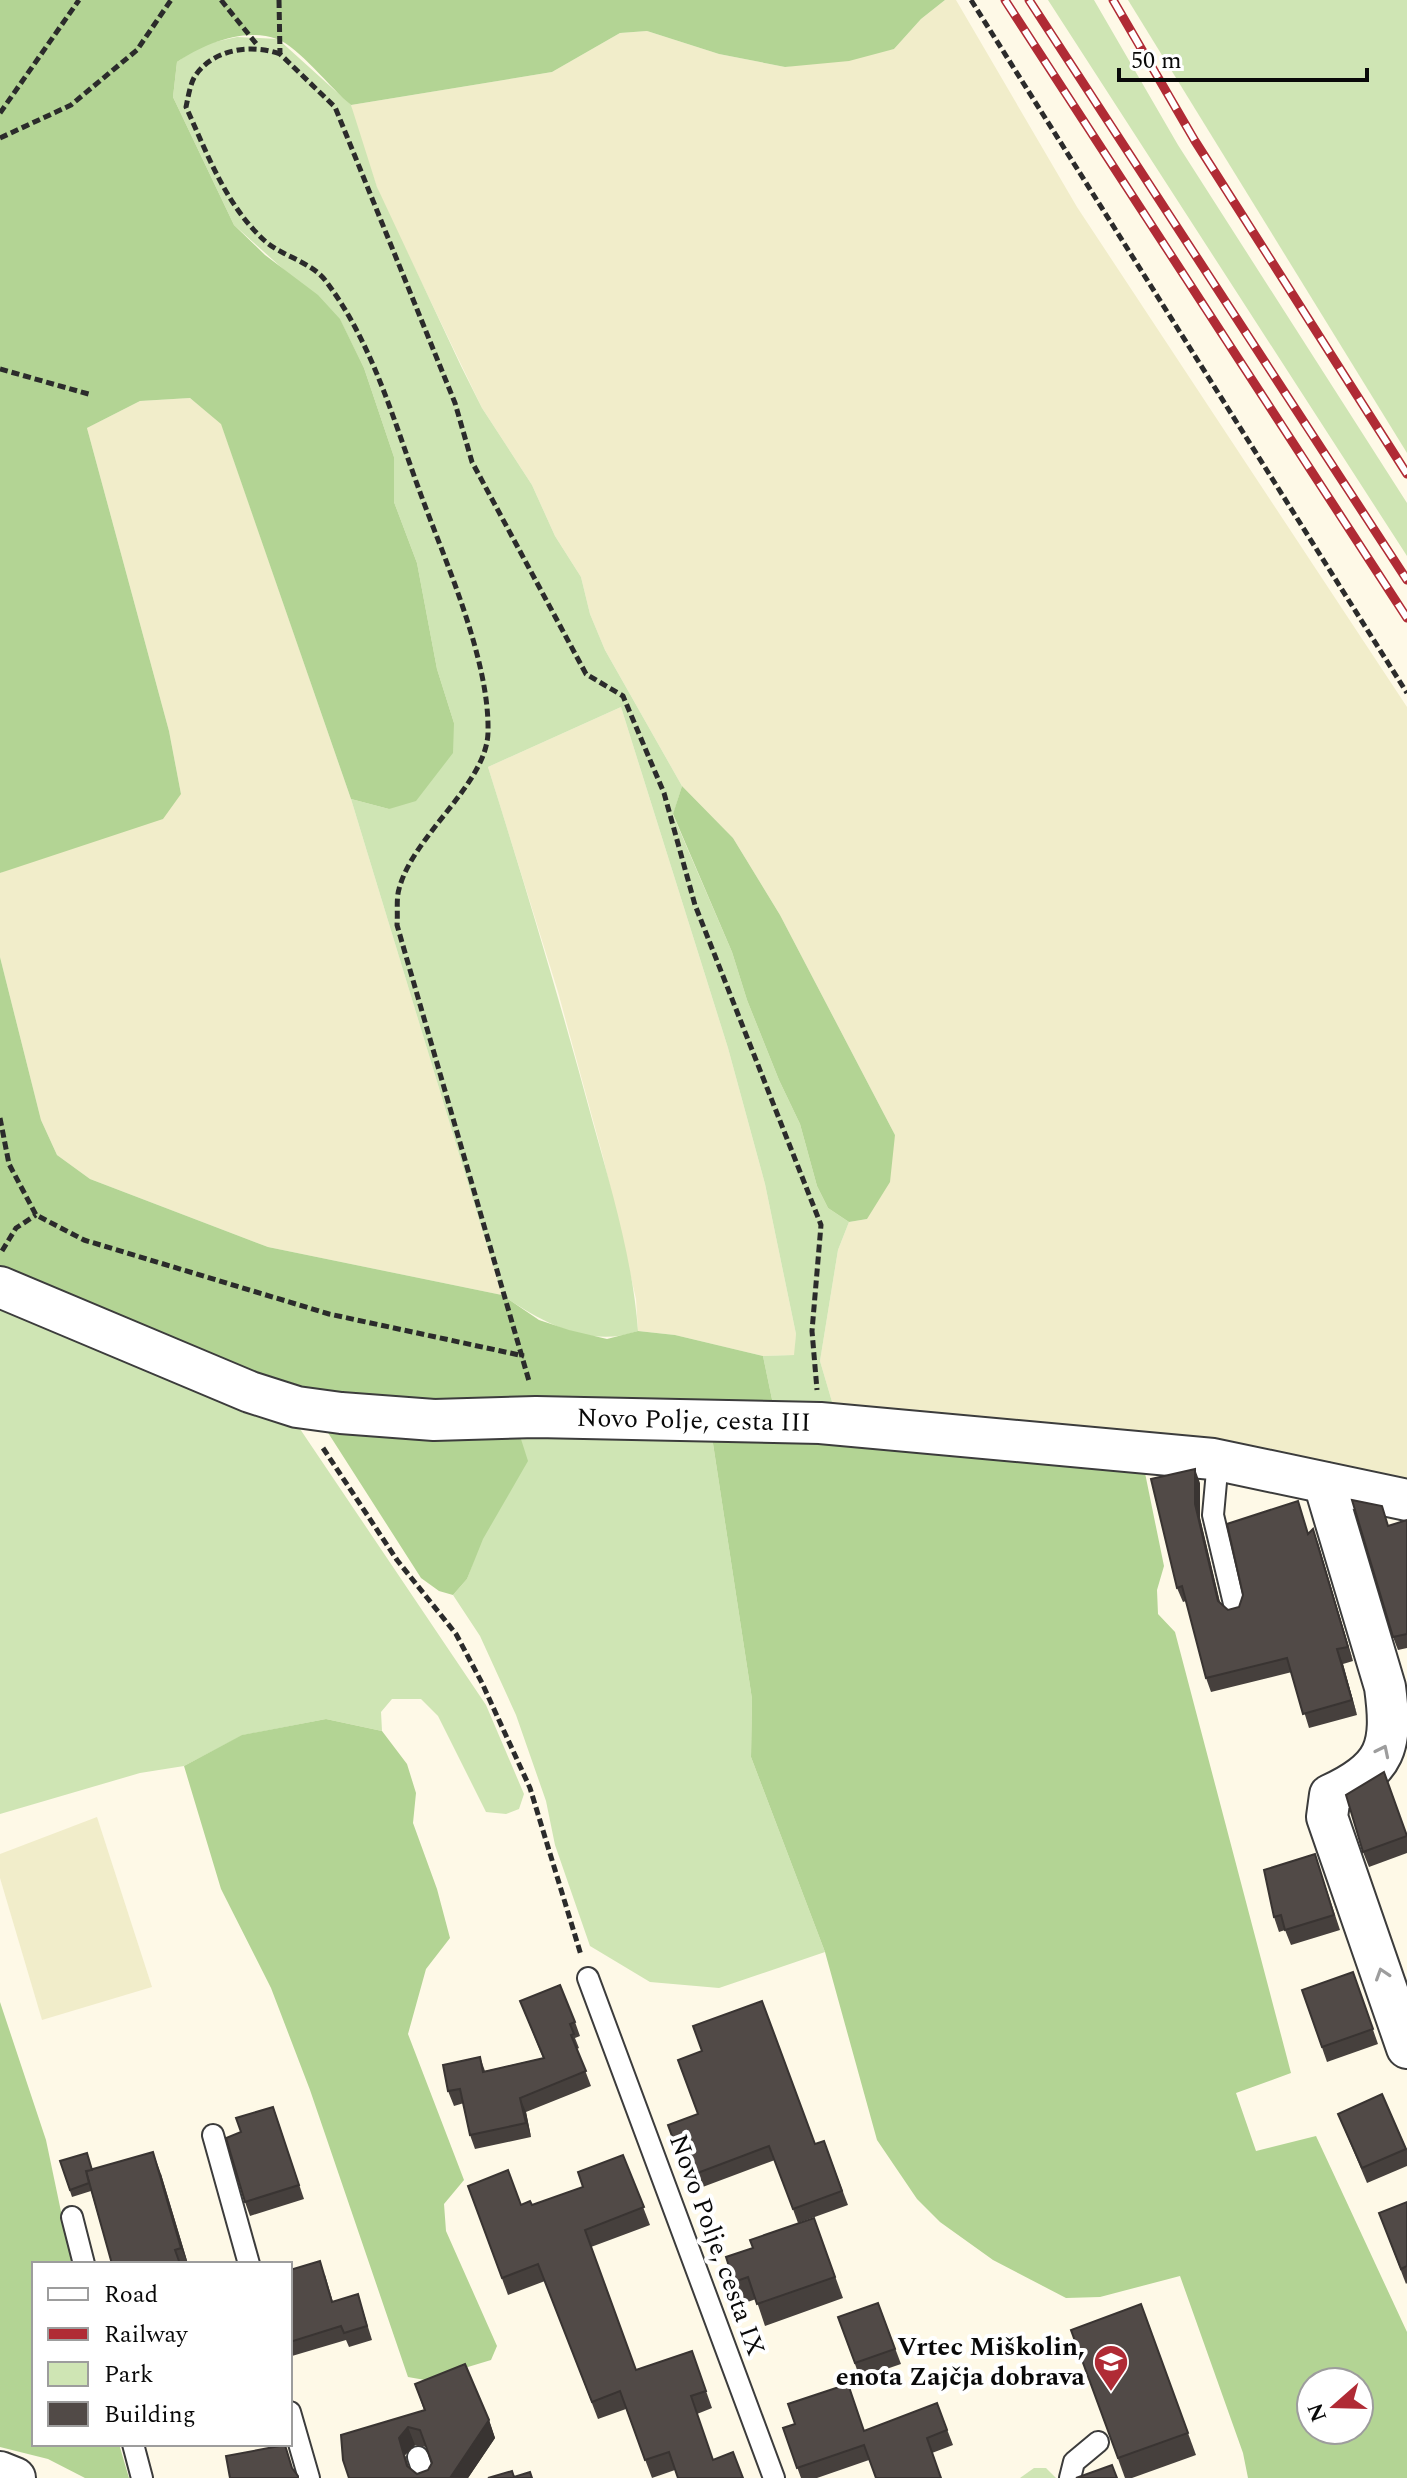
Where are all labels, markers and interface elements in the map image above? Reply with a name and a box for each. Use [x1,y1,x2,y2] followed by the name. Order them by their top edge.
[1119,32,1367,82] scale bar
[1131,43,1182,79] text: 50 m
[576,1398,811,1443] street label: Novo Polje, cesta III
[1373,1745,1388,1760] one-way arrow
[1375,1968,1391,1982] one-way arrow
[658,2129,776,2361] street label: Novo Polje, cesta IX
[32,2262,292,2446] legend
[104,2277,158,2313] text: Road
[104,2317,189,2353] text: Railway
[836,2327,1086,2397] place label: Vrtec Miškolin, enota Zajčja dobrava
[1092,2343,1130,2393] school or university icon: Vrtec Miškolin, enota Zajčja dobrava
[104,2357,154,2393] text: Park
[1295,2366,1375,2446] north arrow
[104,2397,196,2433] text: Building
[1299,2398,1336,2426] text: N

